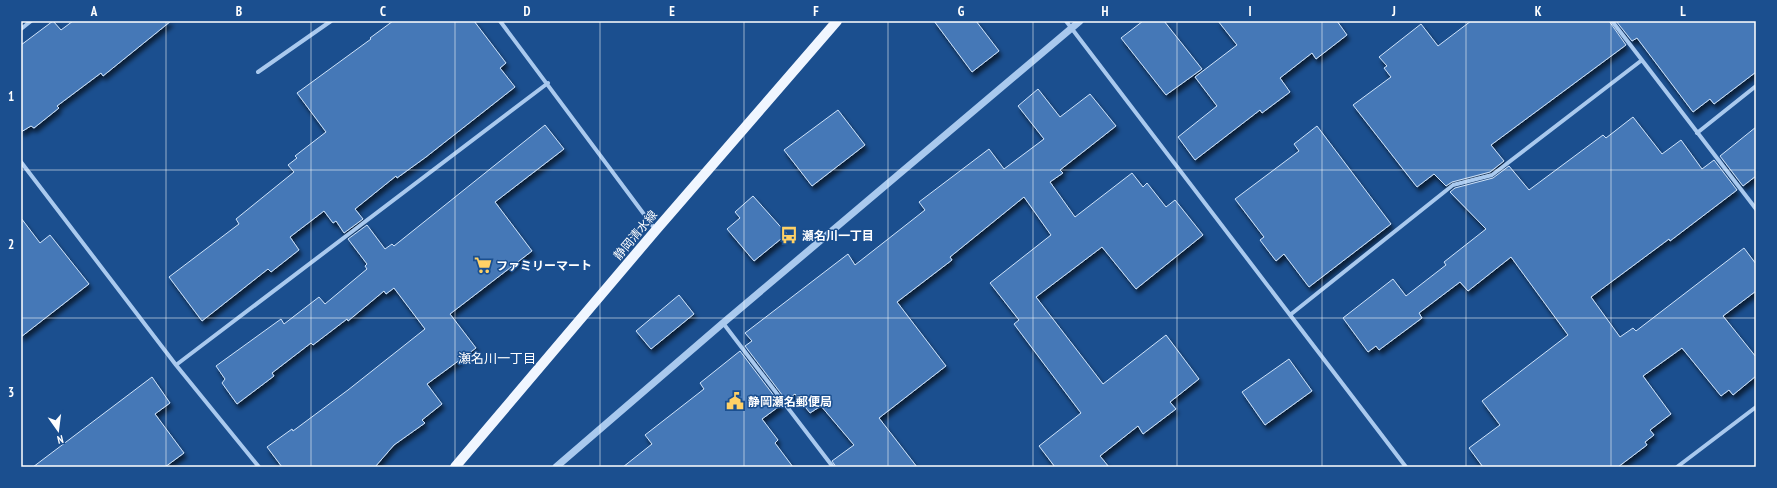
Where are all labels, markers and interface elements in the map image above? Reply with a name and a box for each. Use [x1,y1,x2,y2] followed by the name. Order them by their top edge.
[90,3,98,20] text: A
[236,3,242,20] text: B
[380,3,386,20] text: C
[524,3,531,20] text: D
[669,3,675,20] text: E
[813,3,819,20] text: F
[958,3,965,20] text: G
[1102,3,1109,20] text: H
[1248,3,1252,20] text: I
[1391,3,1396,20] text: J
[1535,3,1542,20] text: K
[1680,3,1686,20] text: L
[8,88,14,105] text: 1
[610,207,660,263] street label: 静岡清水線
[779,225,799,245] bus stop icon: 瀬名川一丁目
[802,228,874,243] place label: 瀬名川一丁目
[8,236,14,253] text: 2
[473,255,493,275] supermarket icon: ファミリーマート
[496,258,592,273] place label: ファミリーマート
[458,350,536,367] district label: 瀬名川一丁目
[8,384,14,401] text: 3
[725,391,745,411] public building icon: 静岡瀬名郵便局
[748,394,832,409] place label: 静岡瀬名郵便局
[38,410,78,450] north arrow
[56,432,65,447] text: N

